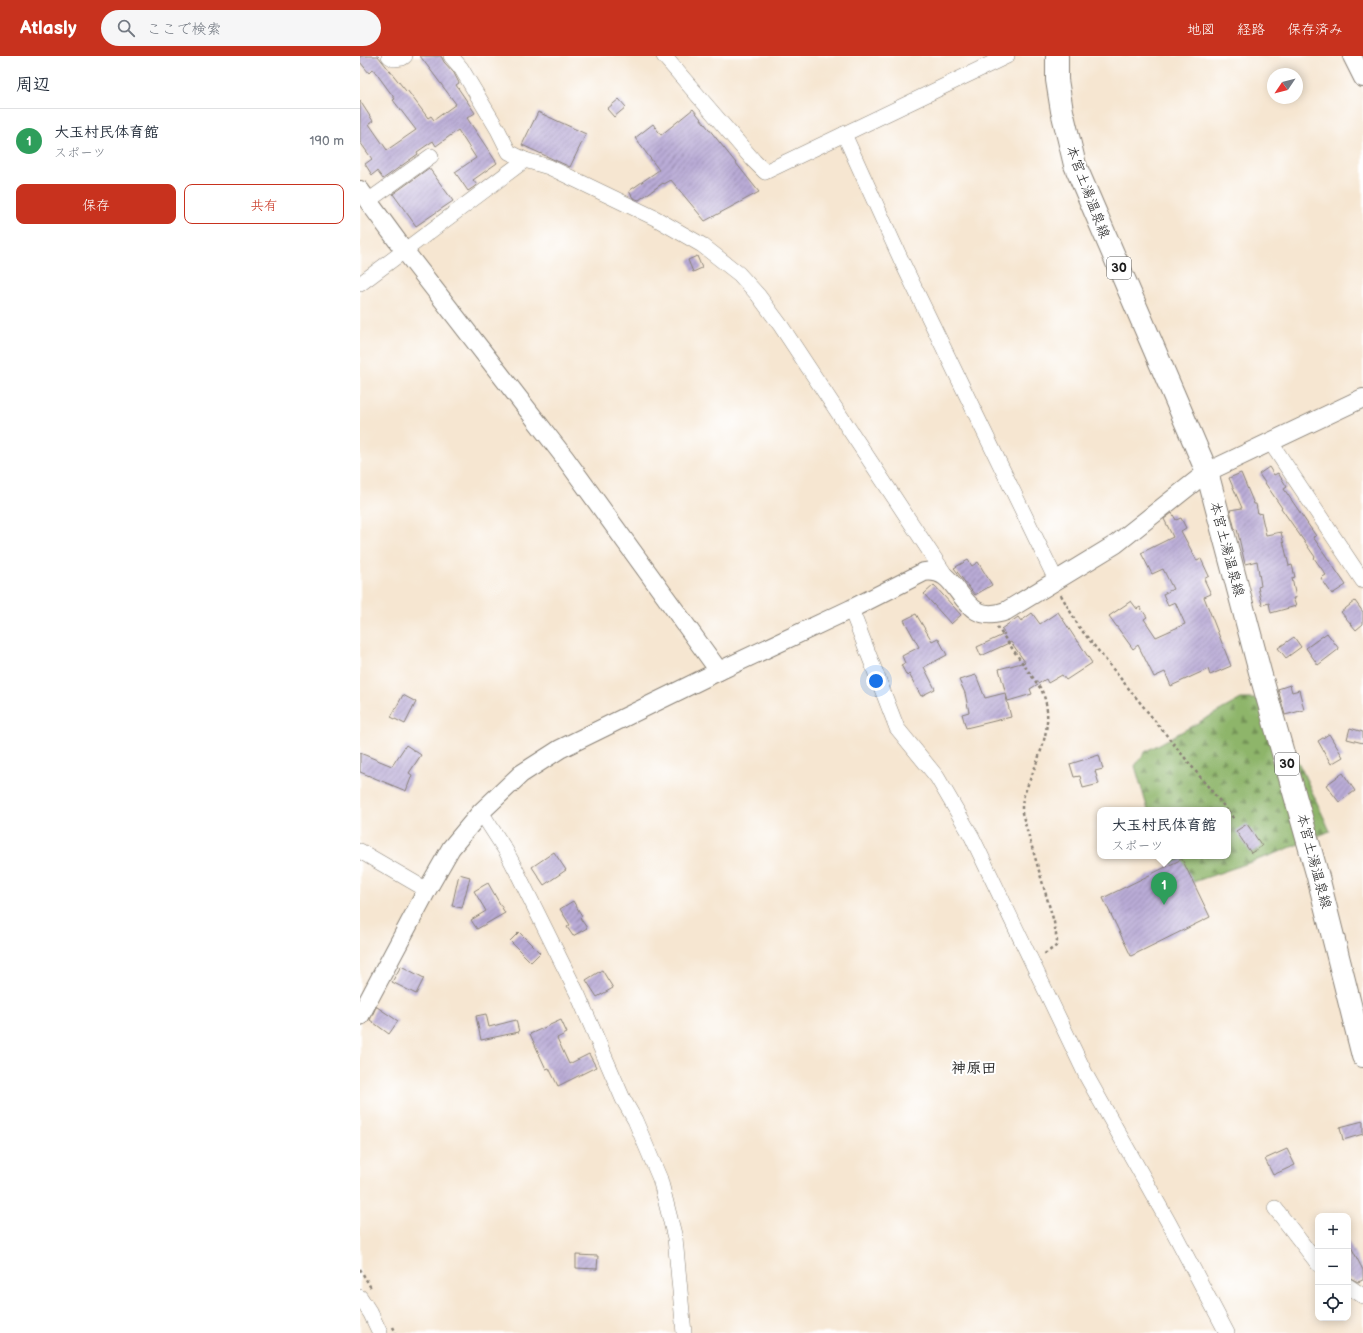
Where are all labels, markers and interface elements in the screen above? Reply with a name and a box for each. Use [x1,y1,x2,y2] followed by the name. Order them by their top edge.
[101,10,381,46] search box
[20,17,77,40] text: Atlasly
[115,17,137,39] icon: search
[147,20,222,39] text: ここで検索
[1187,21,1215,38] text: 地図
[1237,21,1265,38] text: 経路
[1287,21,1343,38] text: 保存済み
[1267,68,1303,104] north arrow
[16,75,50,95] text: 周辺
[54,123,159,142] text: 大玉村民体育館
[26,133,32,149] text: 1
[310,133,344,149] text: 190 m
[1063,143,1113,241] street label: 本宮土湯温泉線
[54,145,106,161] text: スポーツ
[16,184,176,224] button: 保存
[184,184,344,224] button: 共有
[1107,257,1131,279] road number: 30
[1206,499,1248,599] street label: 本宮土湯温泉線
[866,671,886,691] your location
[1275,753,1299,775] road number: 30
[1097,807,1231,859] popup
[1293,811,1335,911] street label: 本宮土湯温泉線
[1111,816,1217,835] text: 大玉村民体育館
[1111,838,1163,854] text: スポーツ
[1151,872,1177,905] pin: 1
[951,1059,997,1078] district label: 神原田
[1315,1213,1351,1321] map controls
[1315,1213,1351,1249] button: +
[1315,1249,1351,1285] button: −
[1315,1285,1351,1321] button: locate

